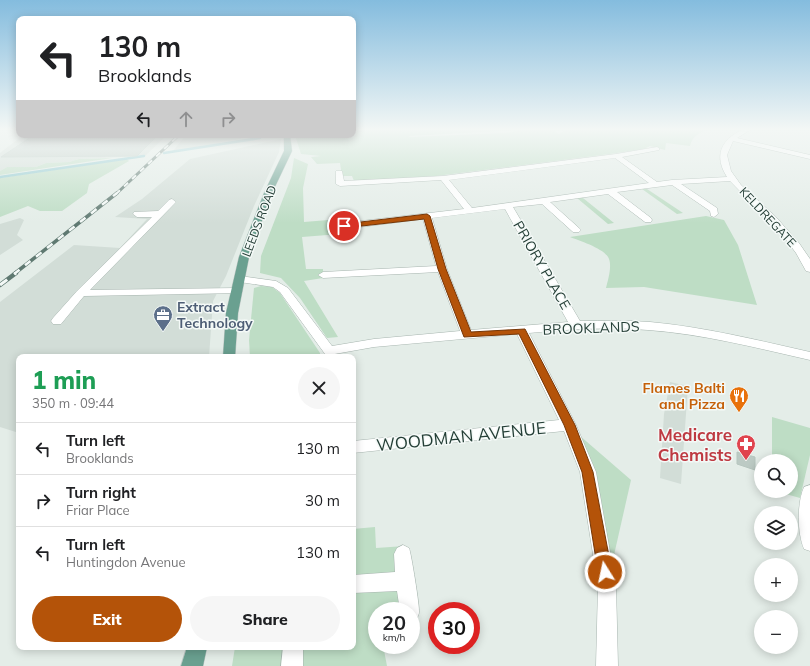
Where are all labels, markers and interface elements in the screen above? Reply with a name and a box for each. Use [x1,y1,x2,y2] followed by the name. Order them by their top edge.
[98,29,181,64] text: 130 m
[32,32,84,84] icon: left
[98,64,192,87] text: Brooklands
[133,108,155,130] icon: left
[175,108,197,130] icon: ahead
[217,108,239,130] icon: right
[238,183,280,259] street label: LEEDS ROAD
[736,184,800,250] street label: KELDREGATE
[327,209,361,243] pin
[333,215,355,237] icon: arrive
[509,217,575,313] street label: PRIORY PLACE
[177,298,253,332] place label: Extract Technology
[152,304,174,332] office icon: Extract Technology
[542,317,640,339] street label: BROOKLANDS
[32,365,96,395] text: 1 min
[298,367,340,409] button: close
[643,379,725,413] place label: Flames Balti and Pizza
[728,385,750,413] restaurant icon: Flames Balti and Pizza
[32,395,114,411] text: 350 m · 09:44
[375,417,547,455] street label: WOODMAN AVENUE
[658,424,732,465] place label: Medicare Chemists
[66,431,125,450] text: Turn left
[735,433,757,461] pharmacy icon: Medicare Chemists
[32,438,54,460] icon: left
[296,439,340,458] text: 130 m
[66,450,134,466] text: Brooklands
[754,454,798,654] map controls
[754,454,798,498] button: search
[66,483,136,502] text: Turn right
[32,490,54,512] icon: right
[305,491,340,510] text: 30 m
[66,502,130,518] text: Friar Place
[754,506,798,550] button: layers
[66,535,125,554] text: Turn left
[32,542,54,564] icon: left
[296,543,340,562] text: 130 m
[584,551,626,593] position arrow
[66,554,186,570] text: Huntingdon Avenue
[754,558,798,602] button: +
[32,596,182,642] button: Exit
[190,596,340,642] button: Share
[428,602,480,654] speed limit sign: 30
[382,610,406,635] text: 20
[754,610,798,654] button: −
[383,631,405,644] text: km/h

